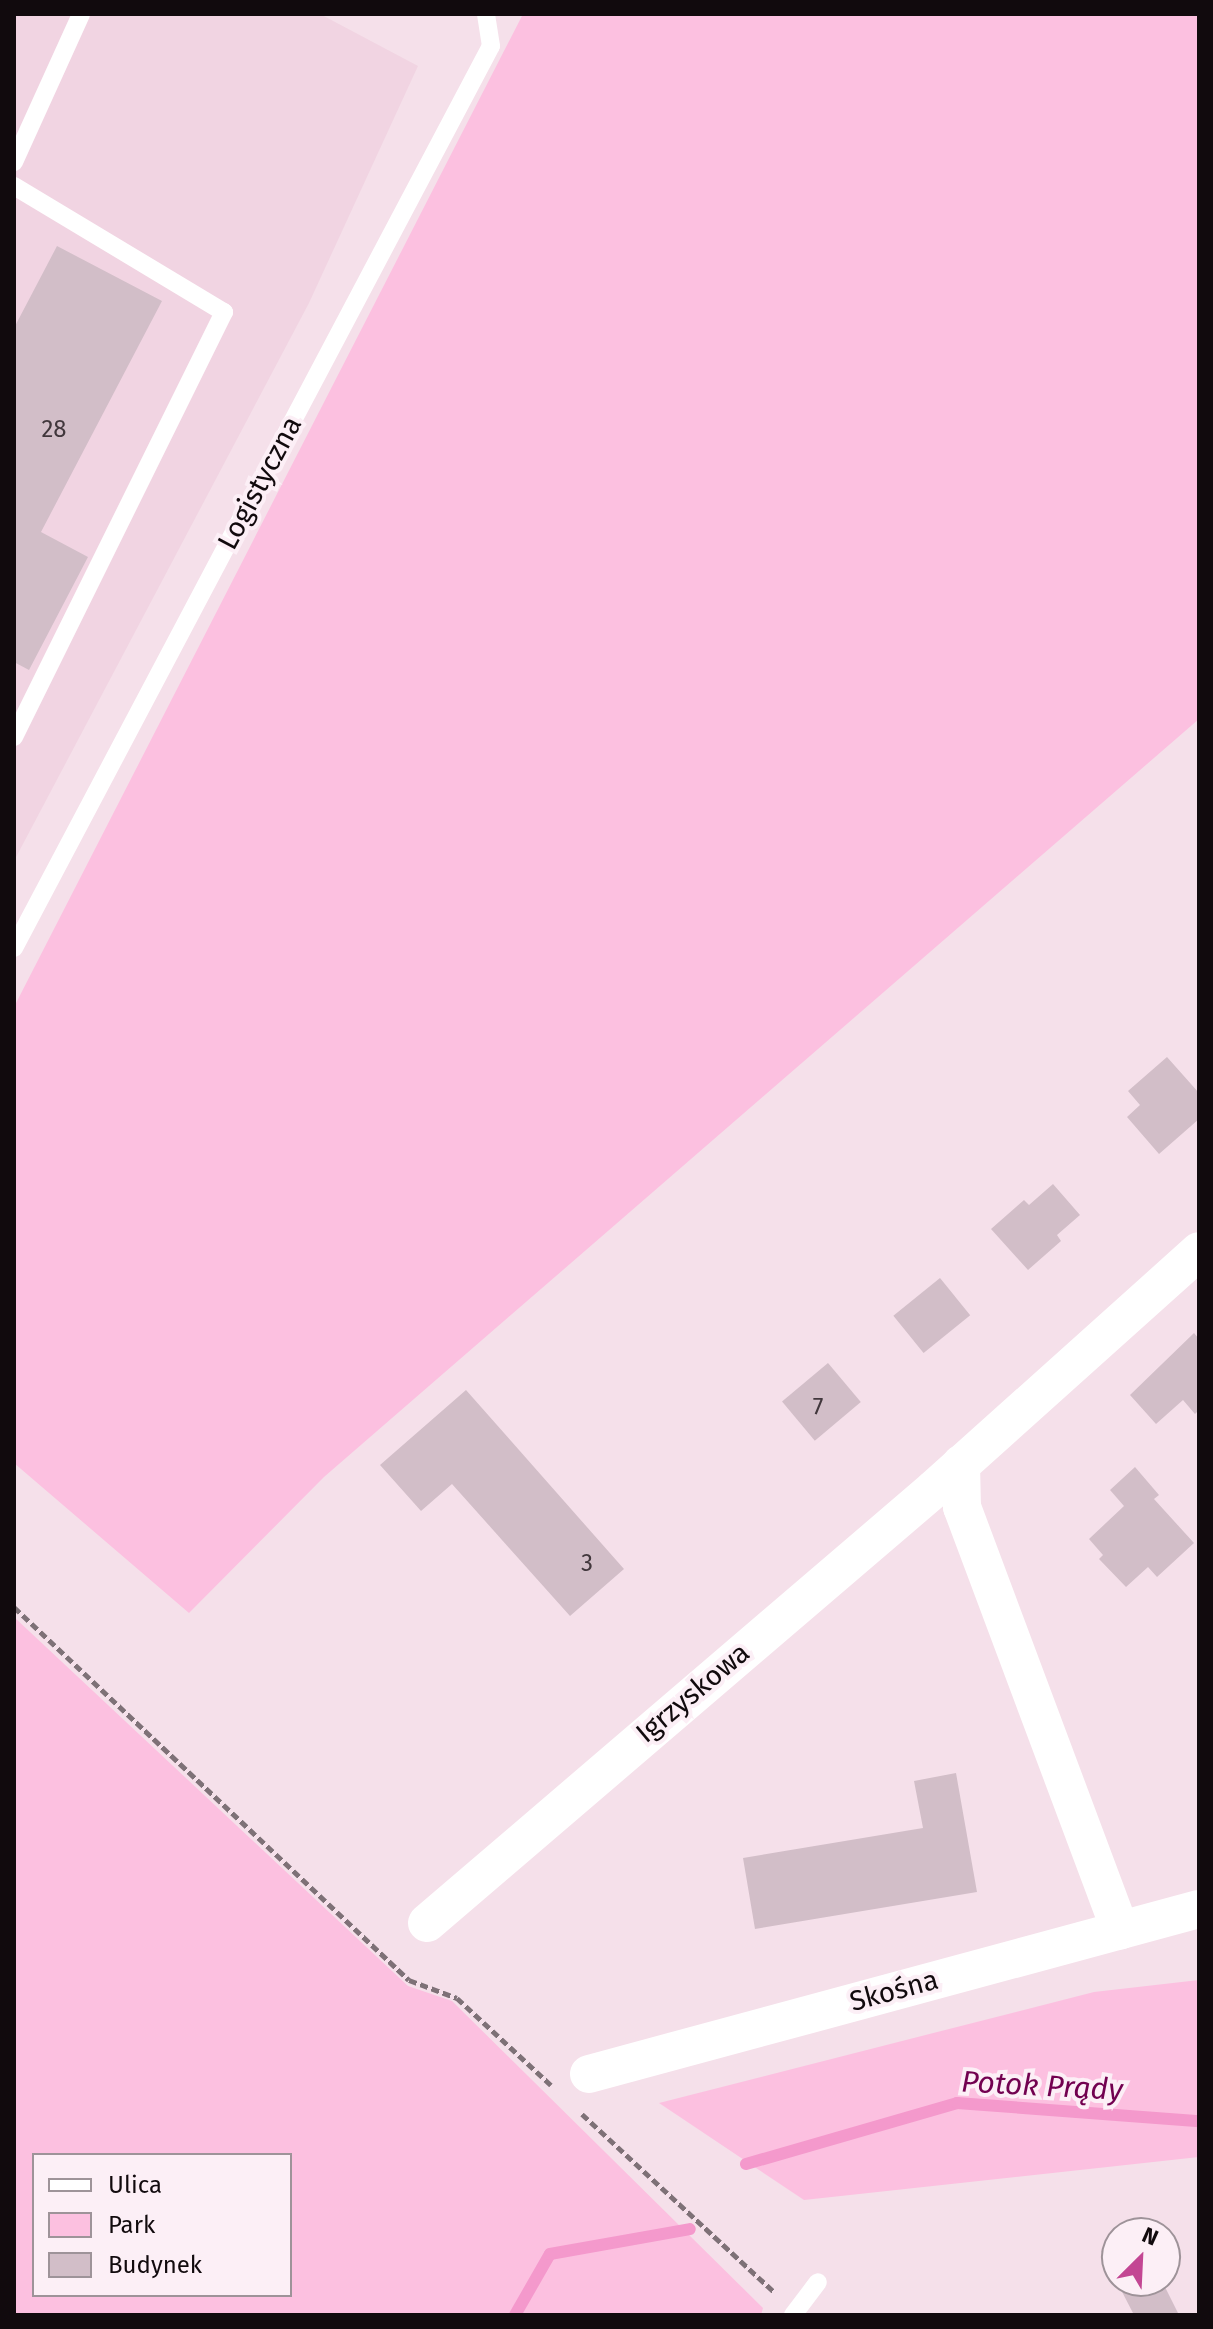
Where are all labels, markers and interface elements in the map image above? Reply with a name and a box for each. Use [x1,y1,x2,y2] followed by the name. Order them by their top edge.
[211,411,309,555] street label: Logistyczna
[41,416,67,444] house number: 28
[813,1394,823,1422] house number: 7
[581,1550,593,1578] house number: 3
[629,1636,757,1750] street label: Igrzyskowa
[846,1963,942,2019] street label: Skośna
[960,2064,1124,2108] water label: Potok Prądy
[32,2153,292,2297] legend
[108,2171,162,2199] text: Ulica
[108,2211,155,2239] text: Park
[1101,2217,1181,2297] north arrow
[1138,2221,1162,2252] text: N
[108,2251,202,2279] text: Budynek

